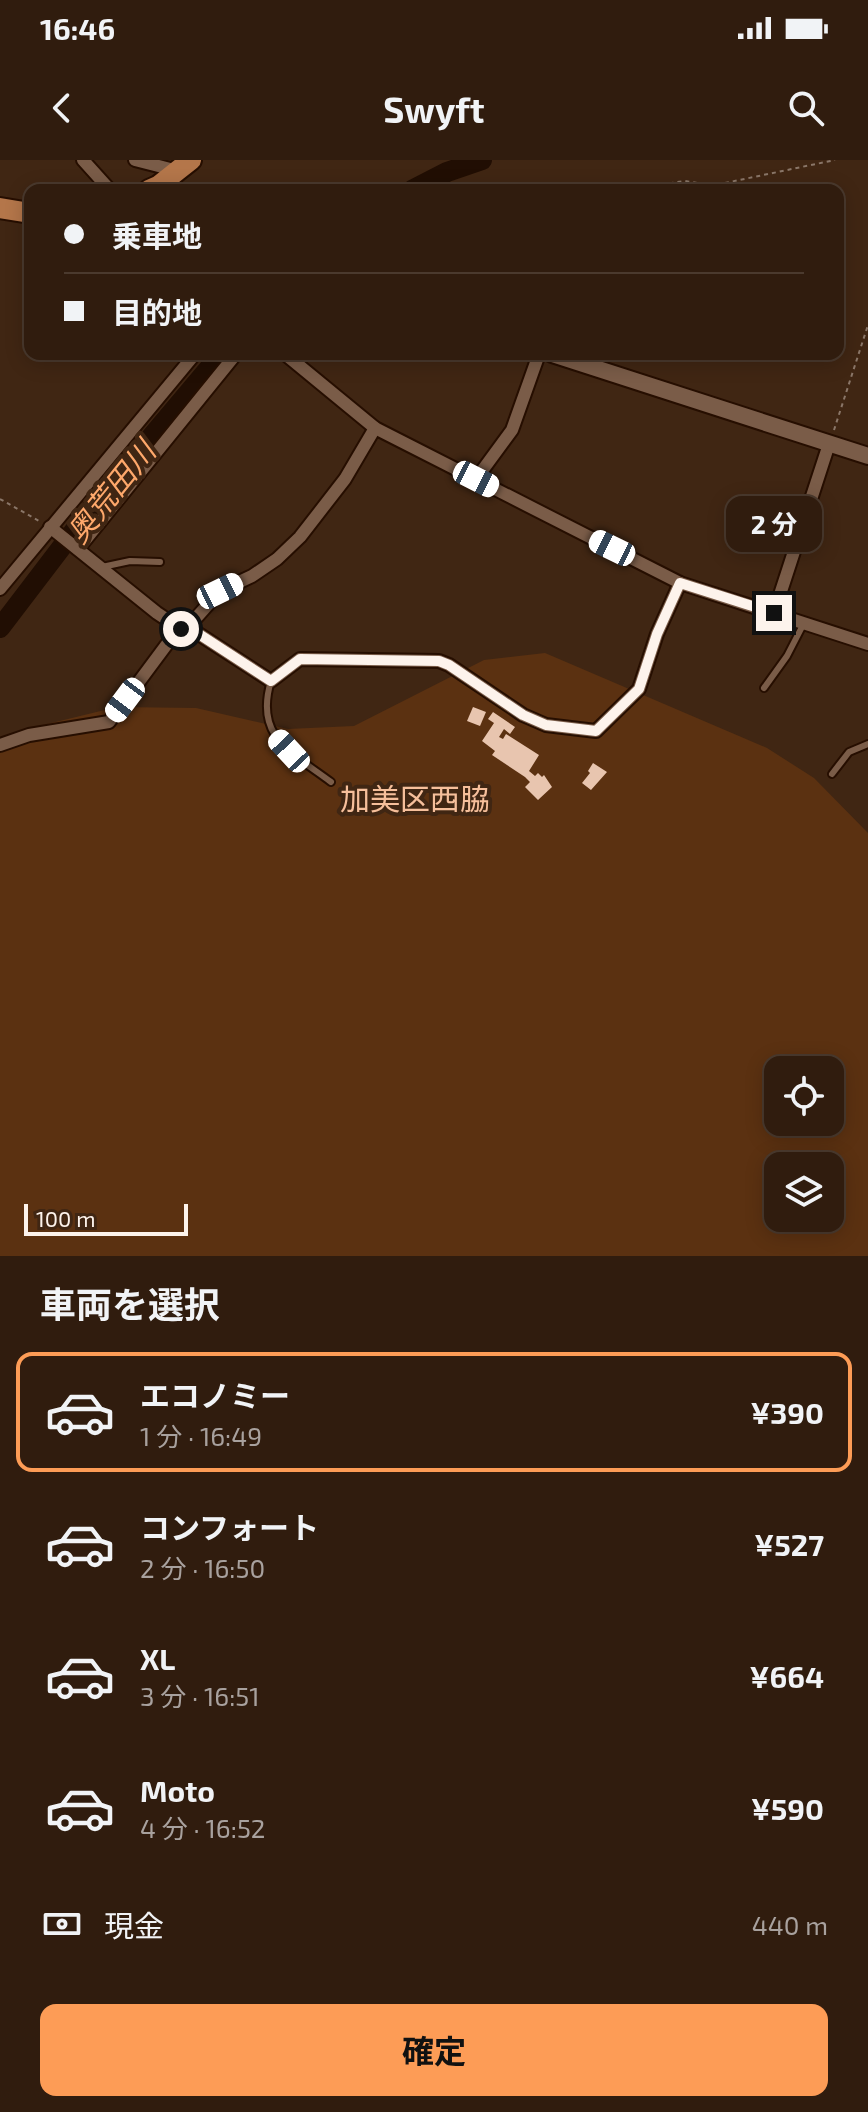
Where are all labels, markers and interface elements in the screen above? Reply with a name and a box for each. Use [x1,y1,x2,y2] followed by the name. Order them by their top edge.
[40,10,115,46] text: 16:46
[40,86,84,130] icon: back
[784,86,828,130] icon: search
[383,87,485,130] text: Swyft
[112,217,202,253] text: 乗車地
[112,294,202,330] text: 目的地
[58,431,164,549] water label: 奥荒田川
[449,457,503,501] car
[726,497,822,553] callout: 2 分
[751,508,797,539] text: 2 分
[585,527,639,569] car
[193,570,247,612] car
[756,595,792,631] route end
[163,611,199,647] route start
[101,674,149,726] car
[264,725,314,777] car
[340,780,490,816] district label: 加美区西脇
[764,1056,844,1232] map controls
[764,1056,844,1136] button: locate
[764,1152,844,1232] button: layers
[24,1200,188,1236] scale bar
[36,1205,95,1231] text: 100 m
[40,1282,220,1325] text: 車両を選択
[44,1376,116,1448] icon: car
[140,1377,290,1413] text: エコノミー
[750,1394,824,1430] text: ¥390
[140,1420,262,1451] text: 1 分 · 16:49
[44,1508,116,1580] icon: car
[140,1509,319,1545] text: コンフォート
[754,1526,824,1562] text: ¥527
[140,1552,265,1583] text: 2 分 · 16:50
[44,1640,116,1712] icon: car
[140,1640,175,1676] text: XL
[750,1658,824,1694] text: ¥664
[140,1680,260,1711] text: 3 分 · 16:51
[44,1772,116,1844] icon: car
[140,1772,215,1808] text: Moto
[751,1790,824,1826] text: ¥590
[140,1812,265,1843] text: 4 分 · 16:52
[40,1902,84,1946] icon: cash
[104,1907,164,1943] text: 現金
[752,1909,828,1940] text: 440 m
[40,2004,828,2096] button: 確定

